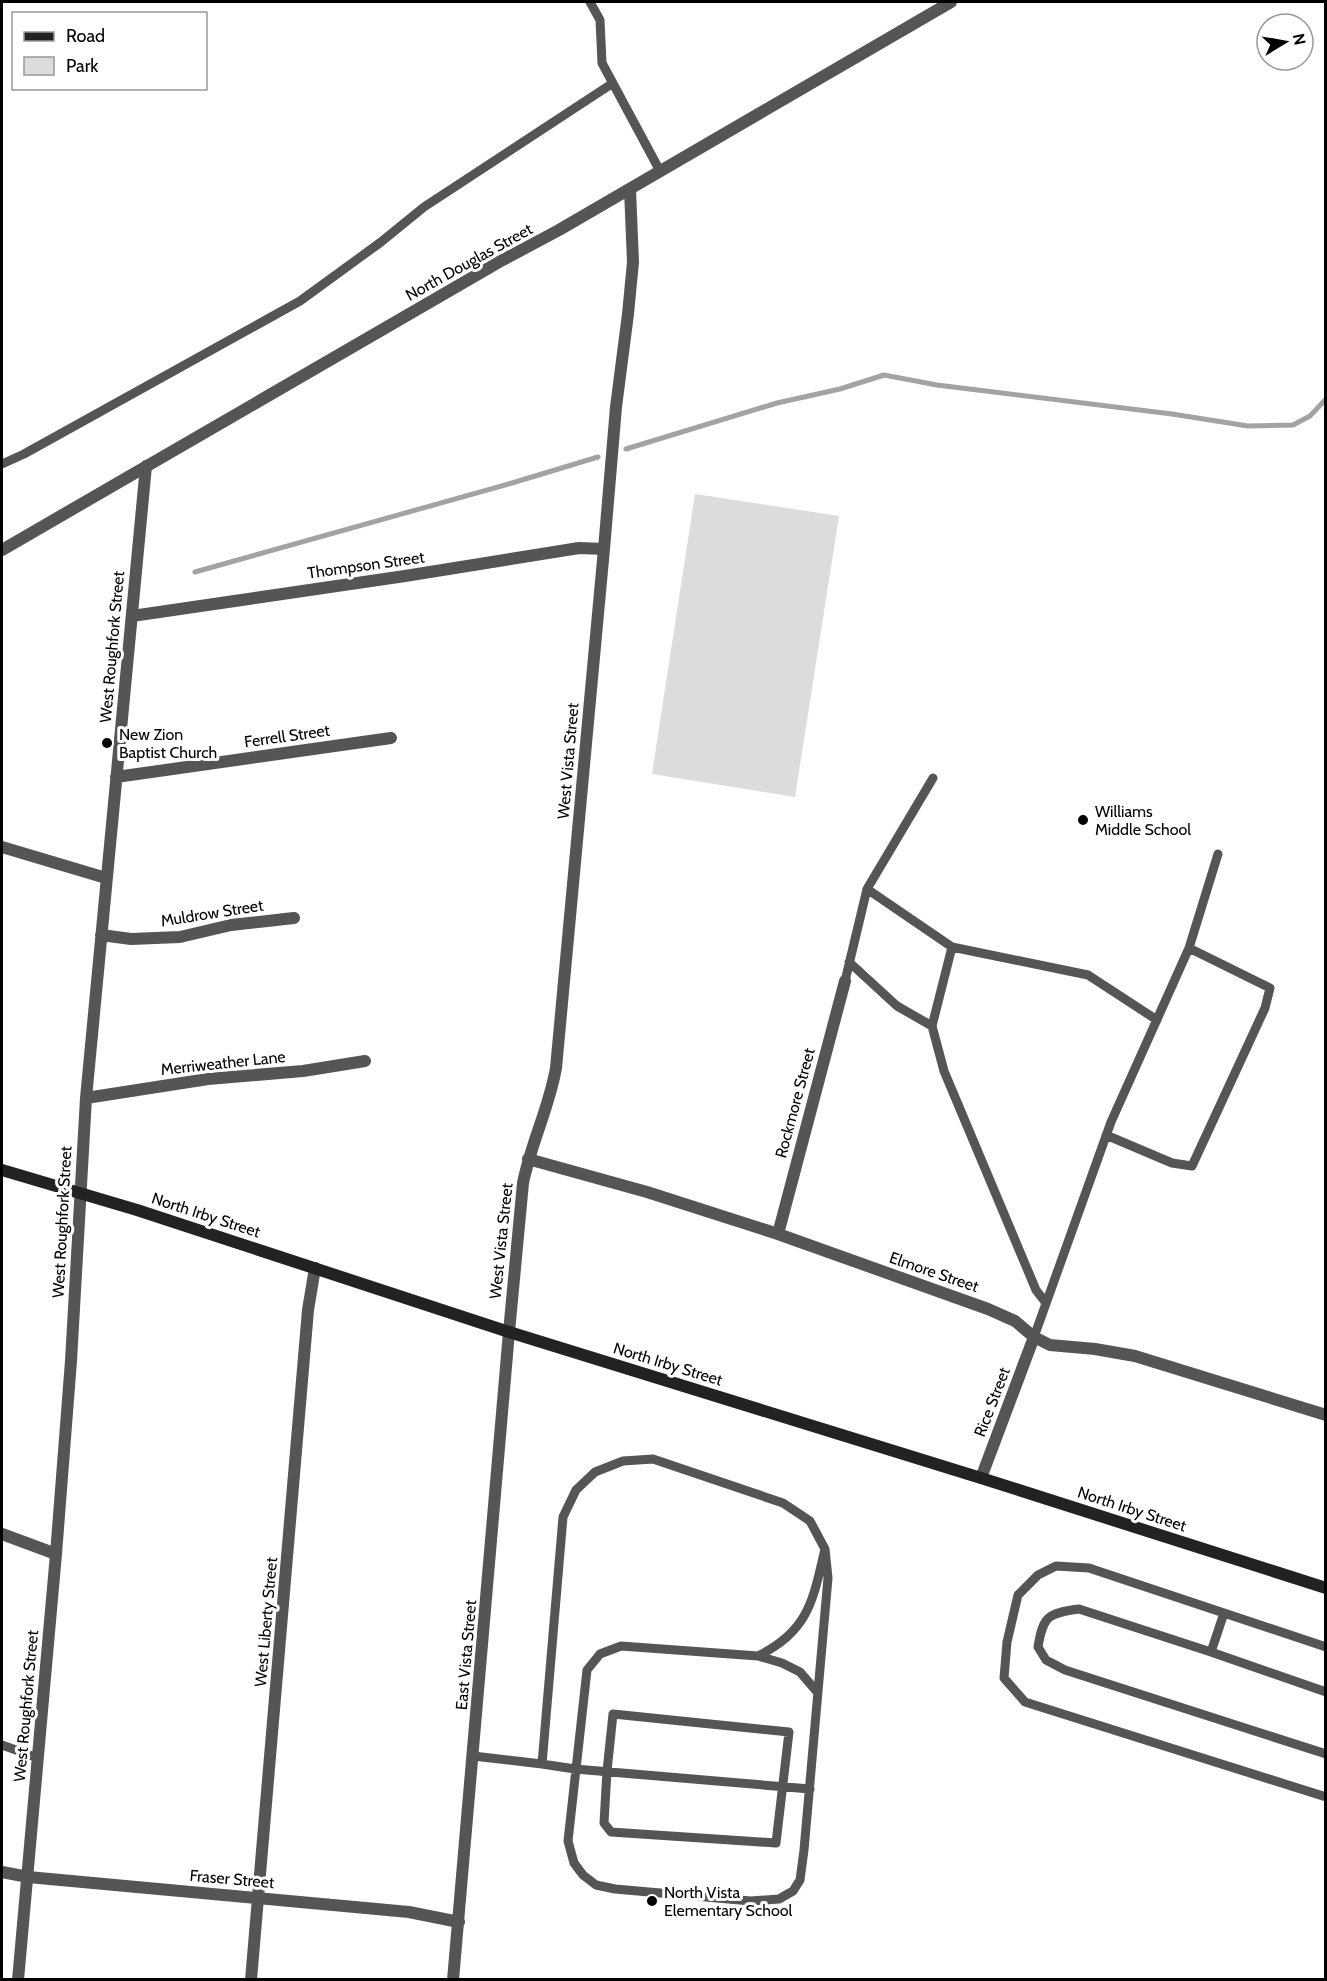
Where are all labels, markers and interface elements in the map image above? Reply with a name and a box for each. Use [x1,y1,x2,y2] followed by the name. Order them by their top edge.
[12,12,207,90] legend
[1255,12,1315,72] north arrow
[66,25,105,47] text: Road
[1289,32,1310,47] text: N
[66,55,99,77] text: Park
[402,219,536,305] street label: North Douglas Street
[306,547,426,583] street label: Thompson Street
[96,570,128,724] street label: West Roughfork Street
[553,701,583,820] street label: West Vista Street
[243,721,332,751] street label: Ferrell Street
[119,725,217,762] place label: New Zion Baptist Church
[100,736,114,750] marker: New Zion Baptist Church
[1095,802,1191,839] place label: Williams Middle School
[1076,813,1090,827] marker: Williams Middle School
[159,895,265,930] street label: Muldrow Street
[771,1045,819,1160] street label: Rockmore Street
[160,1047,286,1079] street label: Merriweather Lane
[49,1145,76,1299] street label: West Roughfork Street
[485,1181,517,1300] street label: West Vista Street
[149,1188,263,1242] street label: North Irby Street
[887,1248,982,1296] street label: Elmore Street
[611,1338,725,1390] street label: North Irby Street
[970,1364,1014,1439] street label: Rice Street
[1075,1482,1189,1536] street label: North Irby Street
[251,1556,281,1688] street label: West Liberty Street
[452,1599,480,1711] street label: East Vista Street
[10,1629,42,1783] street label: West Roughfork Street
[189,1866,276,1892] street label: Fraser Street
[664,1883,792,1920] place label: North Vista Elementary School
[645,1894,659,1908] marker: North Vista Elementary School

